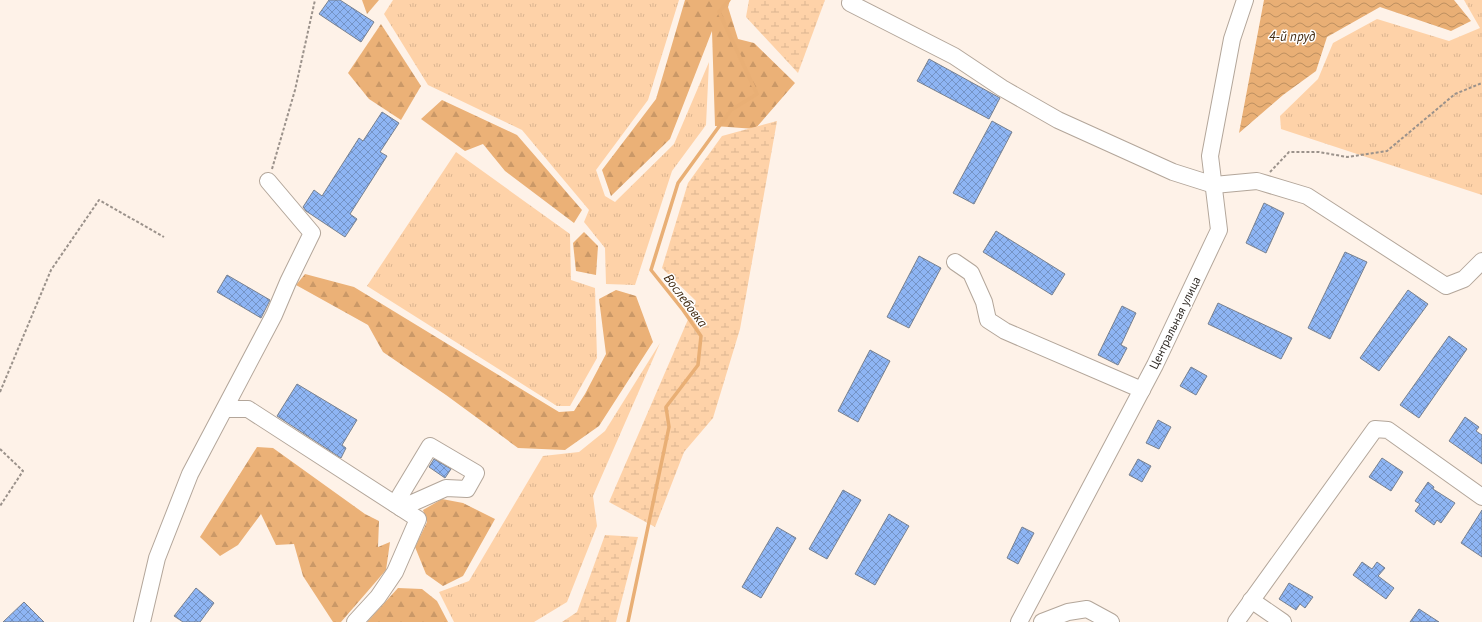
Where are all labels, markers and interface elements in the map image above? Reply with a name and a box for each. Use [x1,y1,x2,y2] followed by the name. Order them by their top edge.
[1269,28,1316,45] water label: 4-й пруд
[660,270,712,331] water label: Вослебовка
[1146,274,1204,372] street label: Центральная улица

